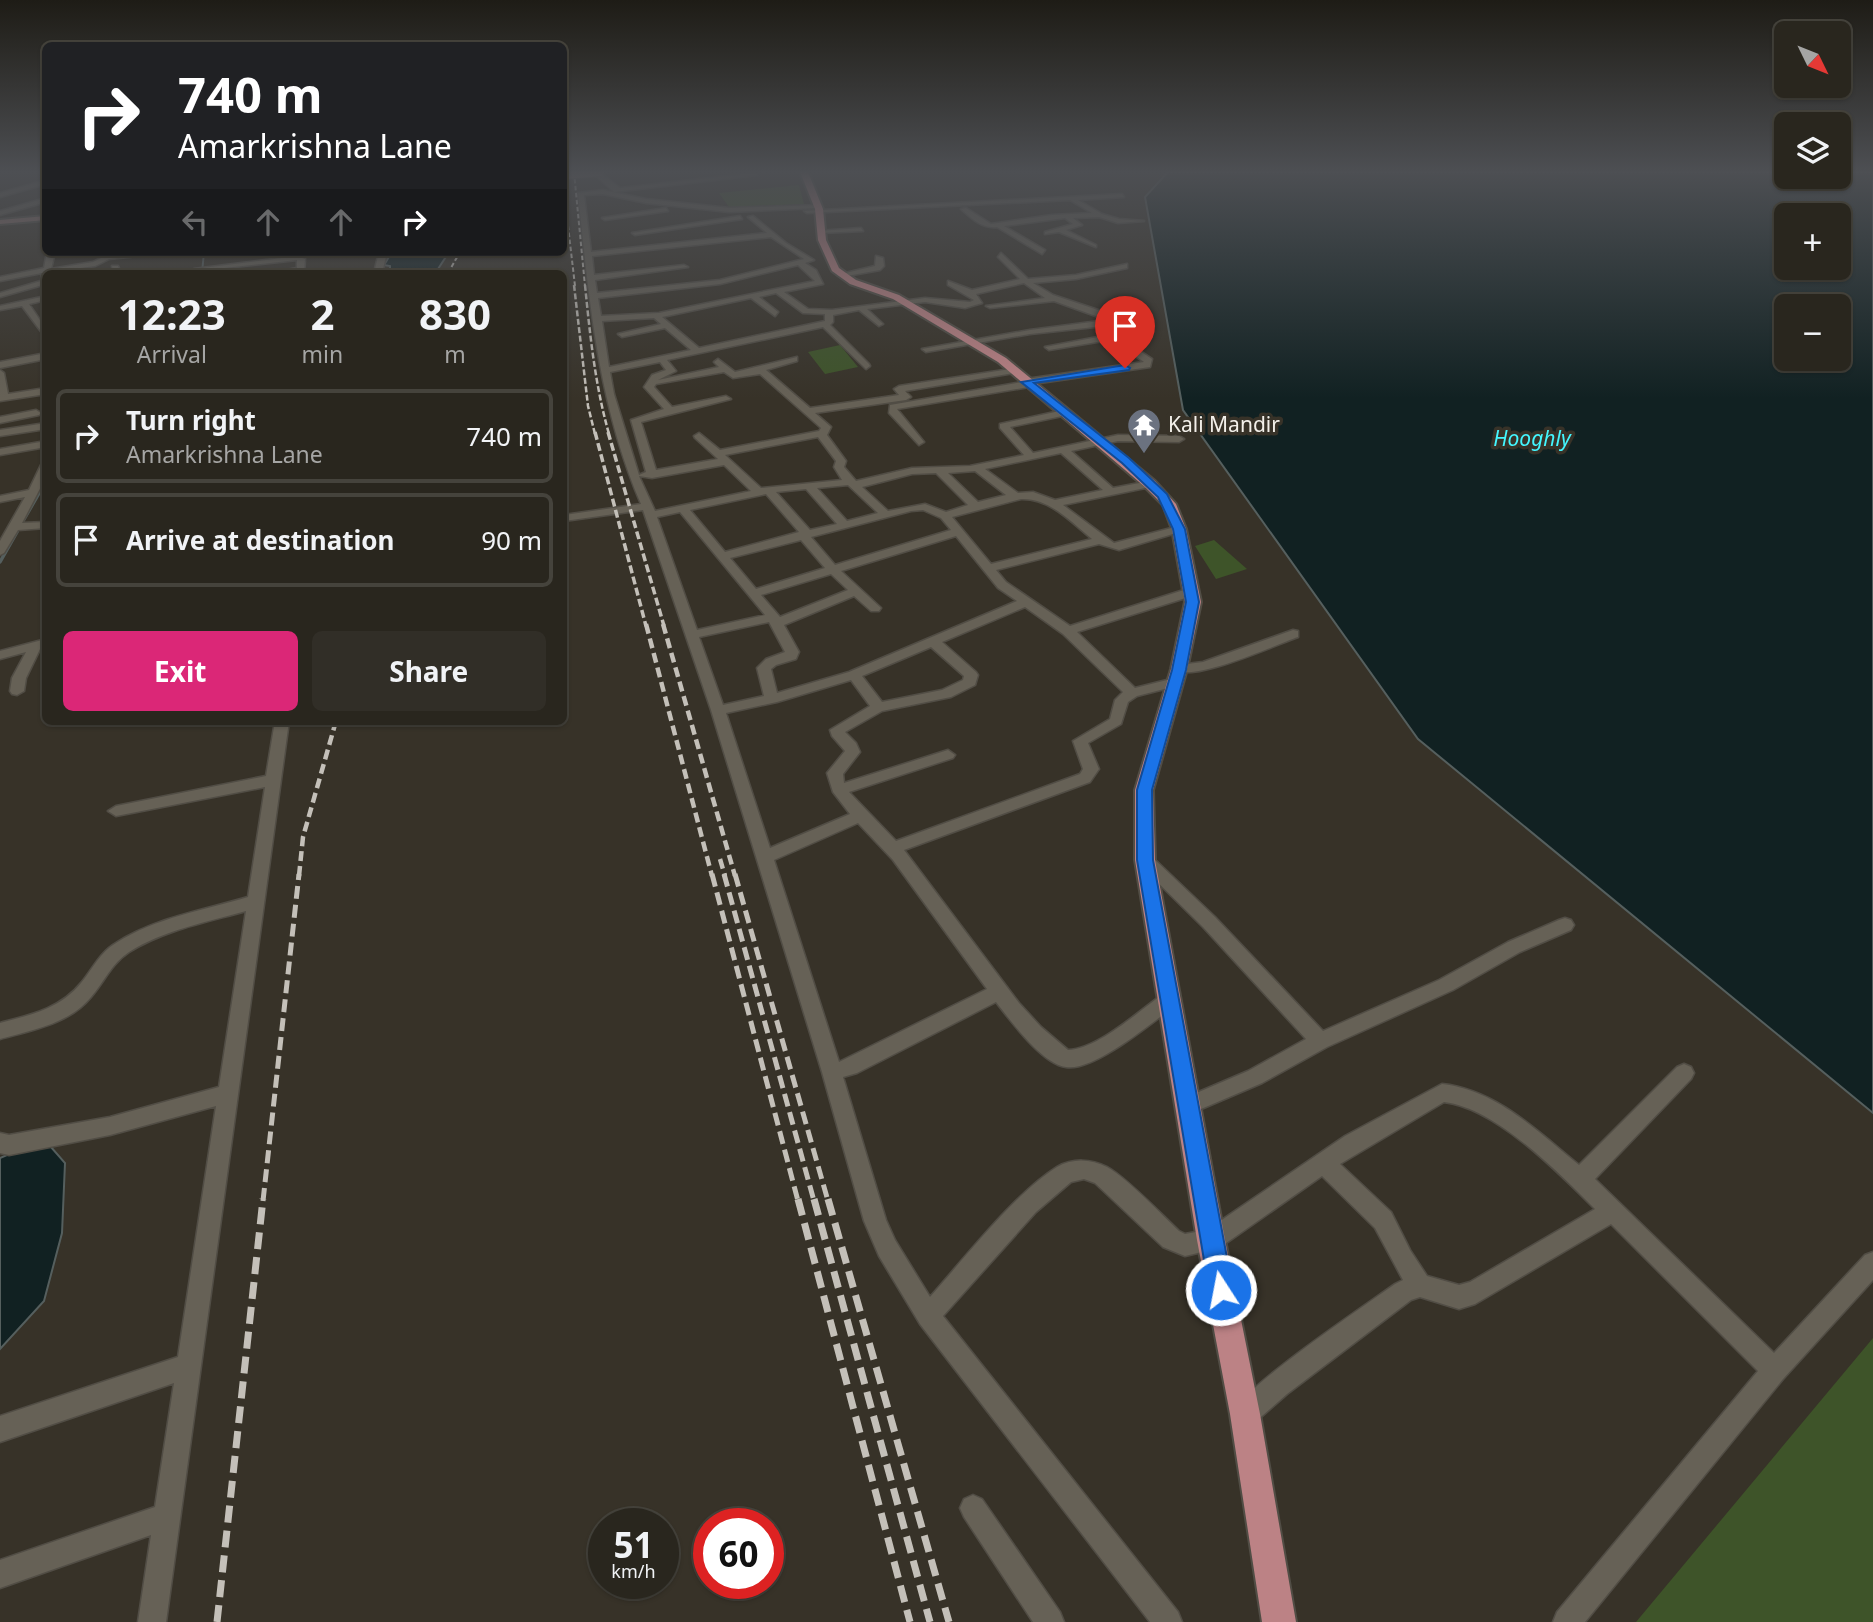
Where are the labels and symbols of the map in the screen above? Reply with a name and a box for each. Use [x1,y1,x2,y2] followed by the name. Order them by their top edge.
[1774,21,1852,98] north arrow
[1095,296,1155,368] pin
[1125,406,1163,455] temple icon: Kali Mandir
[1168,410,1280,438] place label: Kali Mandir
[1493,424,1572,452] water label: Hooghly
[1184,1253,1258,1327] position arrow
[693,1508,784,1599] speed limit sign: 60

